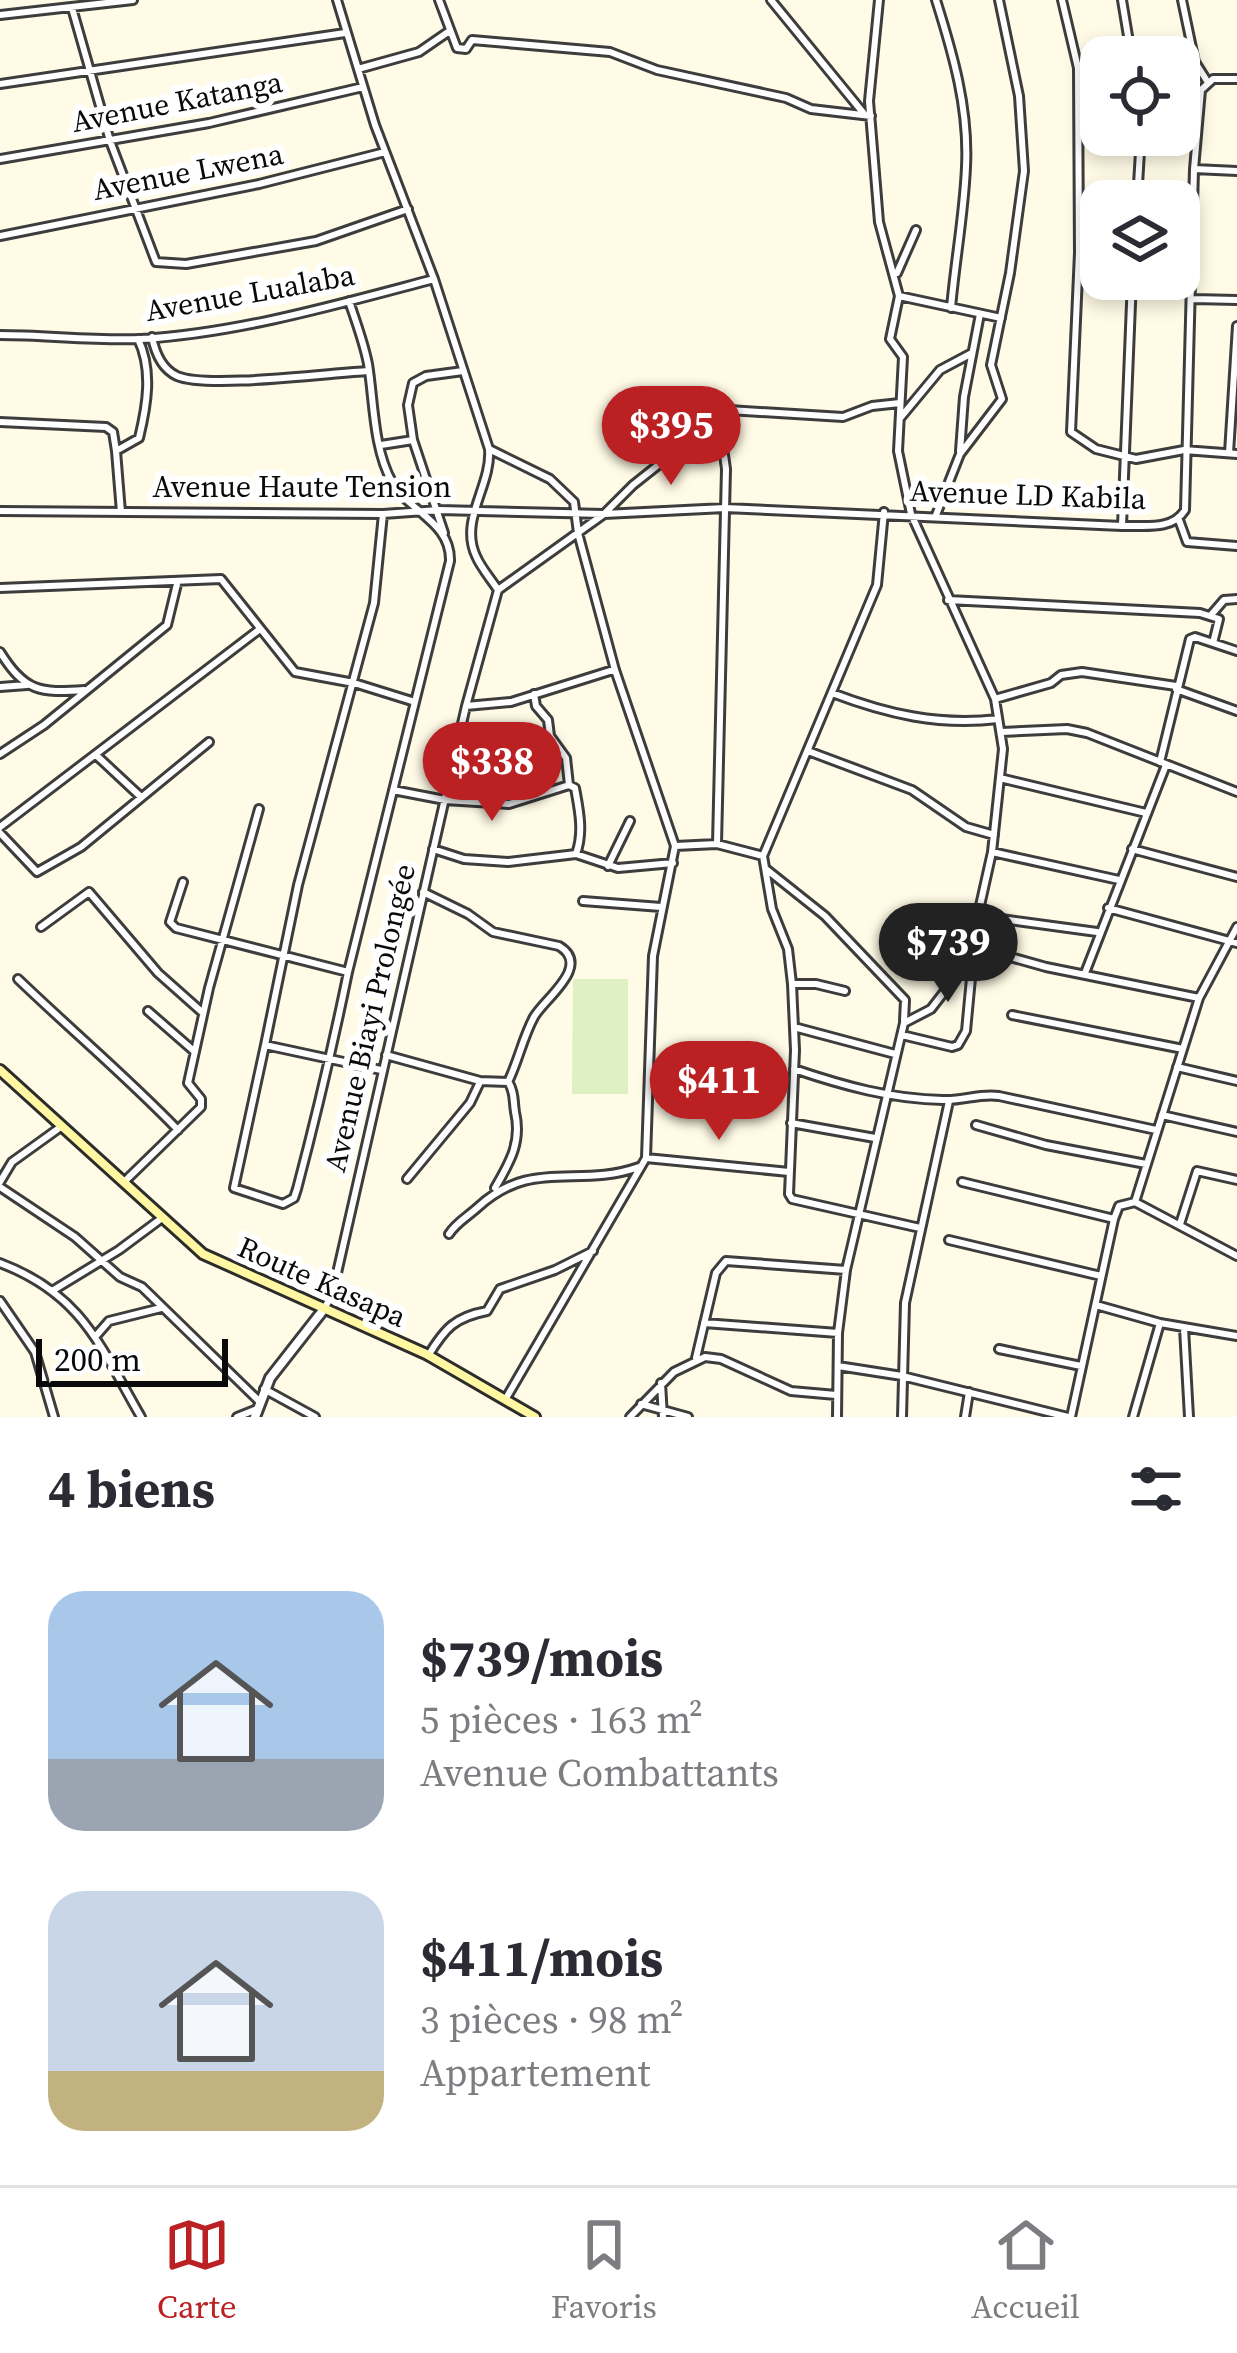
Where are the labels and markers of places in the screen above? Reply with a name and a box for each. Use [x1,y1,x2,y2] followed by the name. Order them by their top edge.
[600,386,742,488] pin: $395
[421,722,563,824] pin: $338
[877,903,1019,1005] pin: $739
[648,1041,790,1143] pin: $411

